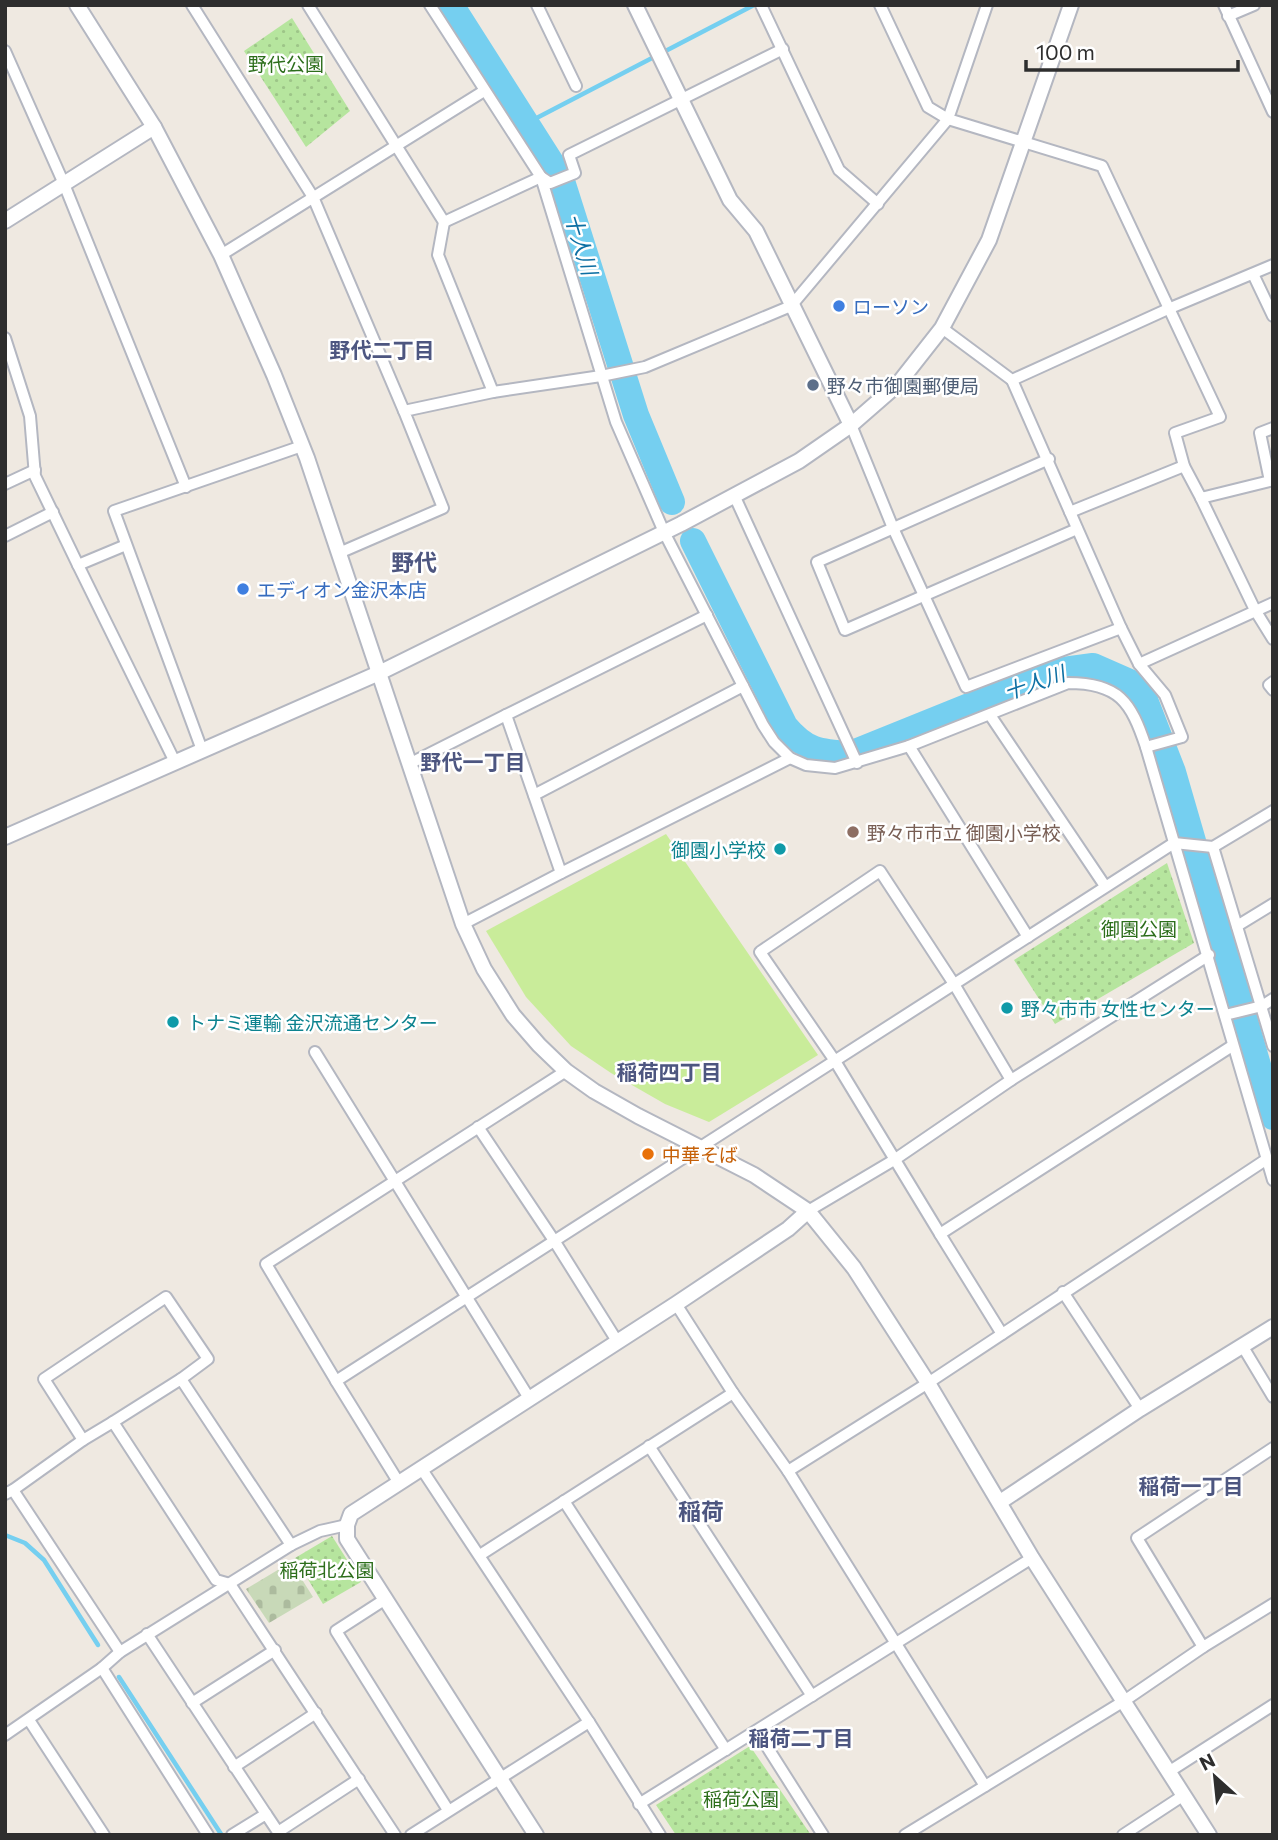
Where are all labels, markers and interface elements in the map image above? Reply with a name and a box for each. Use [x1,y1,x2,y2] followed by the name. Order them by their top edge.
[1026,28,1238,72] scale bar
[1036,39,1095,64] text: 100 m
[248,52,324,75] park label: 野代公園
[561,210,604,280] water label: 十人川
[853,295,929,318] place label: ローソン
[831,298,847,314] marker: ローソン
[330,337,435,362] district label: 野代二丁目
[827,374,979,397] place label: 野々市御園郵便局
[805,377,821,393] marker: 野々市御園郵便局
[391,548,437,576] district label: 野代
[257,578,427,601] place label: エディオン金沢本店
[235,581,251,597] marker: エディオン金沢本店
[1000,659,1070,704] water label: 十人川
[421,749,526,774] district label: 野代一丁目
[867,821,1061,844] place label: 野々市市立 御園小学校
[845,824,861,840] marker: 野々市市立 御園小学校
[671,838,766,861] place label: 御園小学校
[772,841,788,857] marker: 御園小学校
[1101,917,1177,940] park label: 御園公園
[1021,997,1215,1020] place label: 野々市市 女性センター
[999,1000,1015,1016] marker: 野々市市 女性センター
[187,1011,438,1034] place label: トナミ運輸 金沢流通センター
[165,1014,181,1030] marker: トナミ運輸 金沢流通センター
[617,1059,722,1084] district label: 稲荷四丁目
[662,1143,738,1166] place label: 中華そば
[640,1146,656,1162] marker: 中華そば
[1139,1473,1244,1498] district label: 稲荷一丁目
[678,1497,724,1525] district label: 稲荷
[279,1558,375,1581] park label: 稲荷北公園
[749,1725,854,1750] district label: 稲荷二丁目
[1180,1742,1250,1812] north arrow
[1195,1748,1219,1775] text: N
[703,1787,779,1810] park label: 稲荷公園

